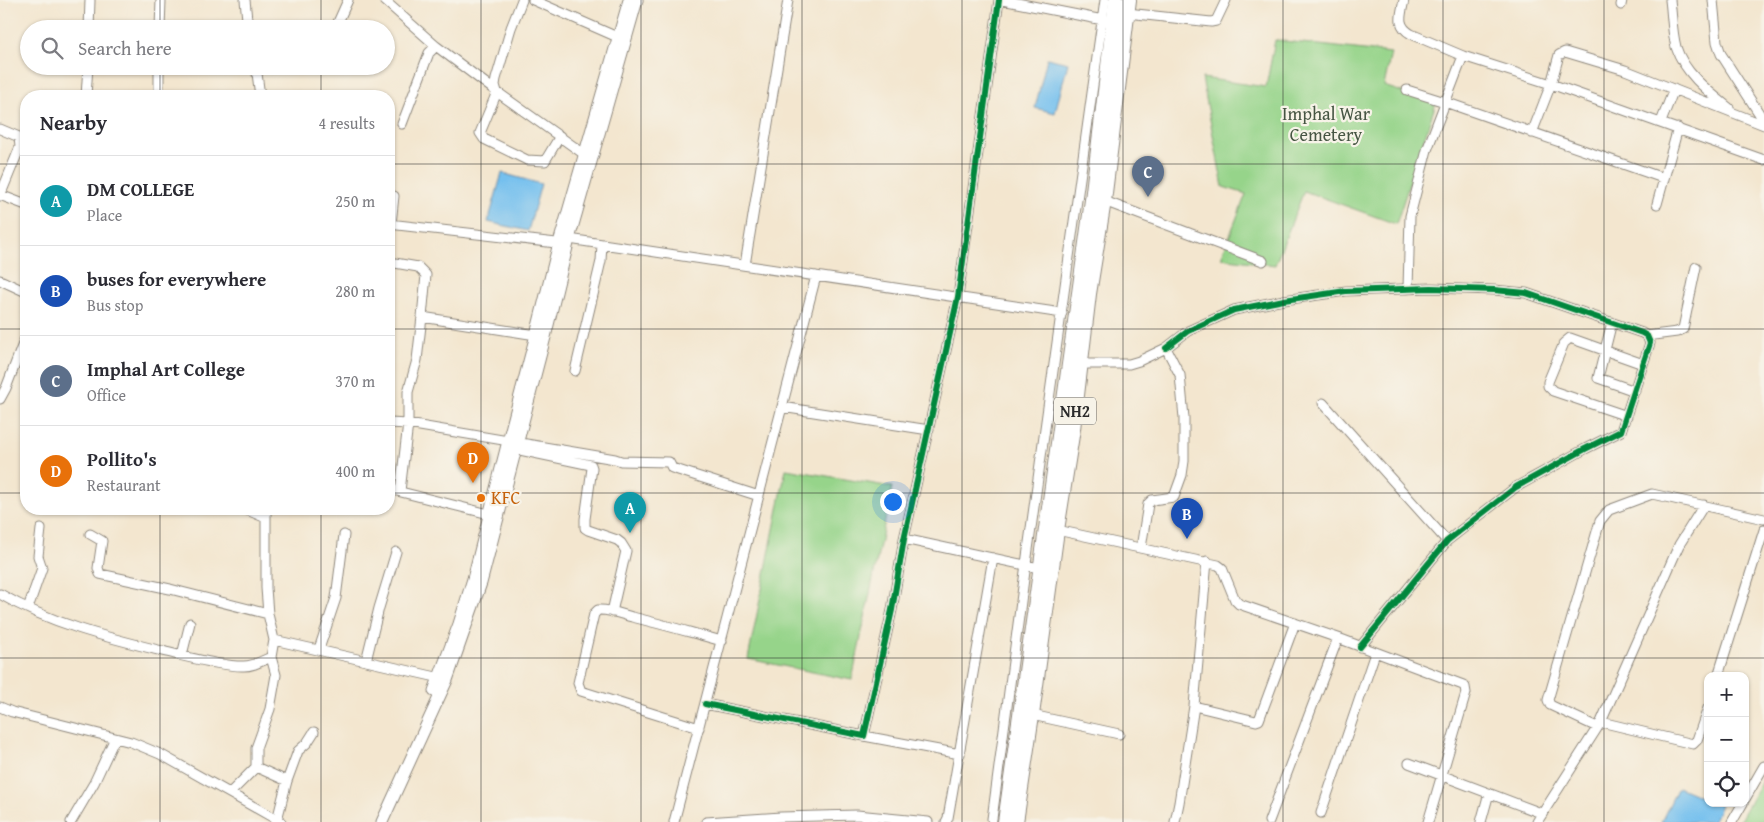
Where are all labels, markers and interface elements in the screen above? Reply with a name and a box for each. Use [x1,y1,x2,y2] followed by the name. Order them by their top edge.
[20,20,395,75] search box
[38,34,66,62] icon: search
[78,34,172,62] text: Search here
[1282,100,1371,148] park label: Imphal War Cemetery
[40,107,107,138] text: Nearby
[318,111,375,135] text: 4 results
[1132,156,1164,197] pin: C
[87,175,194,203] text: DM COLLEGE
[51,189,61,213] text: A
[335,189,375,213] text: 250 m
[87,203,122,227] text: Place
[87,265,266,293] text: buses for everywhere
[51,279,61,303] text: B
[335,279,375,303] text: 280 m
[87,293,143,317] text: Bus stop
[87,355,245,383] text: Imphal Art College
[51,369,61,393] text: C
[335,369,375,393] text: 370 m
[87,383,126,407] text: Office
[1054,398,1096,424] road number: NH2
[457,442,489,483] pin: D
[87,445,157,473] text: Pollito's
[51,459,61,483] text: D
[335,459,375,483] text: 400 m
[87,473,161,497] text: Restaurant
[491,484,520,511] place label: KFC
[880,489,906,515] your location
[475,492,487,504] marker: KFC
[614,492,646,533] pin: A
[1171,498,1203,539] pin: B
[1704,672,1749,807] map controls
[1704,672,1749,717] button: +
[1704,717,1749,762] button: −
[1704,762,1749,807] button: locate

